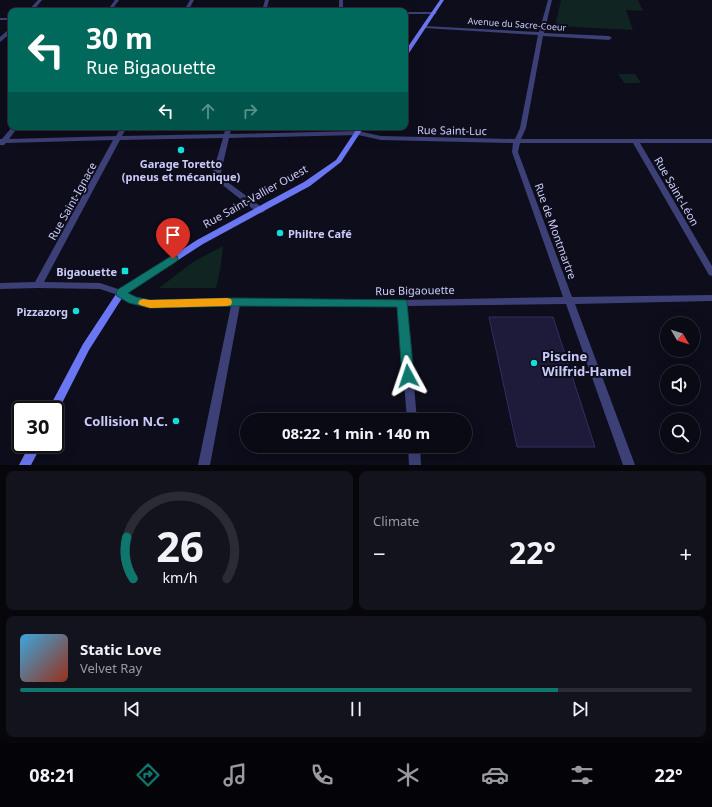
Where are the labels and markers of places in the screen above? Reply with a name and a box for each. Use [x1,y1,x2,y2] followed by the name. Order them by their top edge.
[176,145,186,155] marker: Garage Toretto (pneus et mécanique)
[122,156,241,184] place label: Garage Toretto (pneus et mécanique)
[156,218,190,259] pin
[288,226,352,241] place label: Philtre Café
[275,228,285,238] marker: Philtre Café
[56,264,117,279] place label: Bigaouette
[120,266,130,276] marker: Bigaouette
[16,304,68,319] place label: Pizzazorg
[71,306,81,316] marker: Pizzazorg
[542,347,631,380] place label: Piscine Wilfrid-Hamel
[529,358,539,368] marker: Piscine Wilfrid-Hamel
[84,412,168,430] place label: Collision N.C.
[171,416,181,426] marker: Collision N.C.

